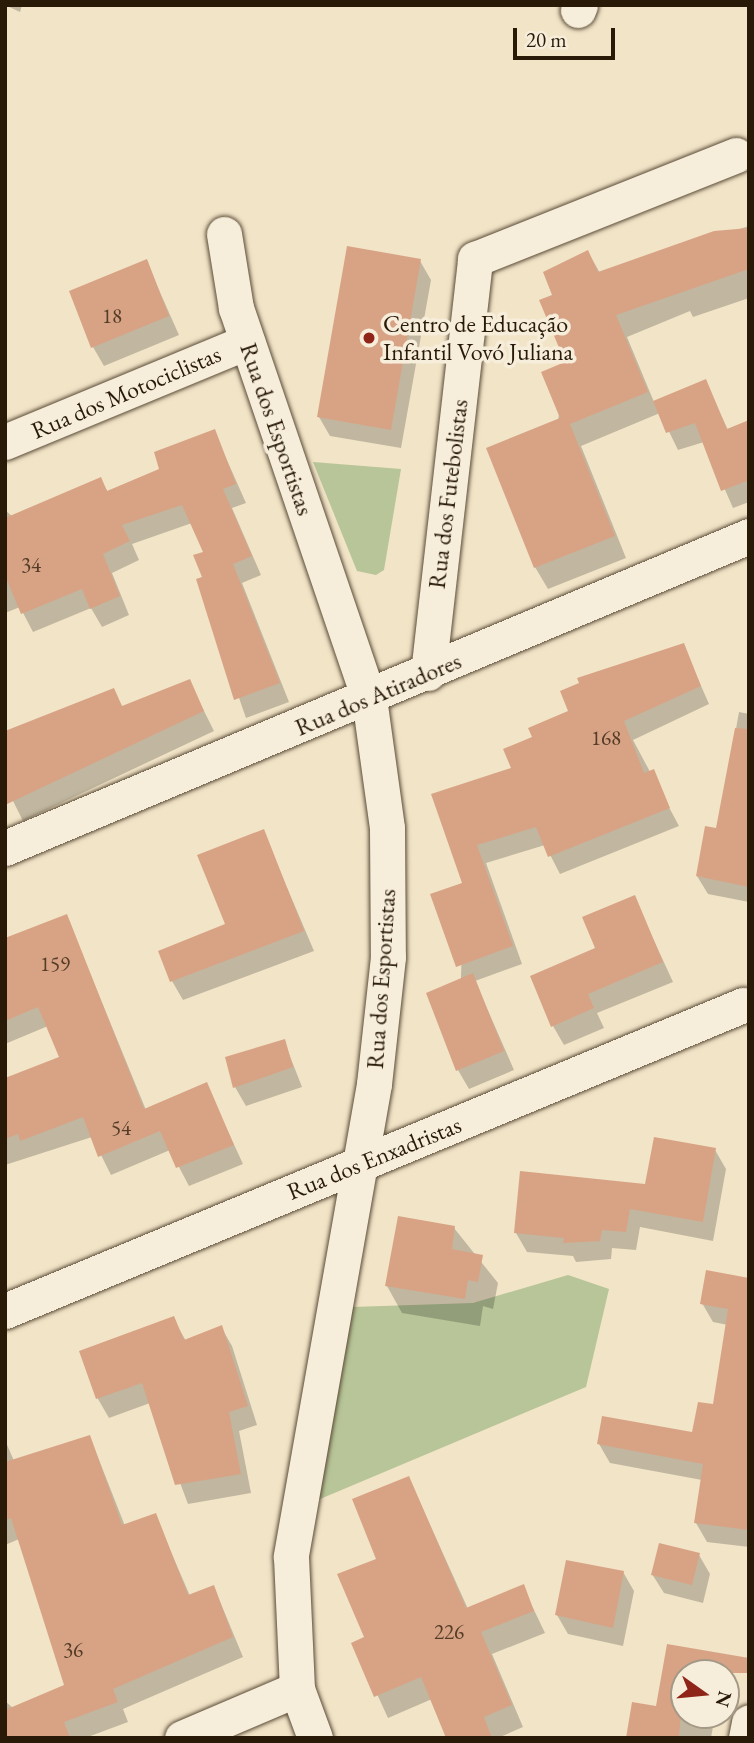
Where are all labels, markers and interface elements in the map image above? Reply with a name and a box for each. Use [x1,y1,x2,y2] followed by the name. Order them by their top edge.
[516,14,618,58] scale bar
[526,26,567,53] text: 20 m
[102,303,122,329] house number: 18
[383,310,573,366] place label: Centro de Educação Infantil Vovó Juliana
[361,330,377,346] marker: Centro de Educação Infantil Vovó Juliana
[27,339,225,445] street label: Rua dos Motociclistas
[234,339,320,519] street label: Rua dos Esportistas
[422,398,474,590] street label: Rua dos Futebolistas
[21,552,41,578] house number: 34
[291,646,465,742] street label: Rua dos Atiradores
[591,725,621,751] house number: 168
[360,888,402,1070] street label: Rua dos Esportistas
[40,951,70,977] house number: 159
[283,1110,465,1206] street label: Rua dos Enxadristas
[111,1115,131,1141] house number: 54
[434,1619,464,1645] house number: 226
[63,1637,83,1663] house number: 36
[670,1659,740,1729] north arrow
[710,1688,738,1710] text: N

